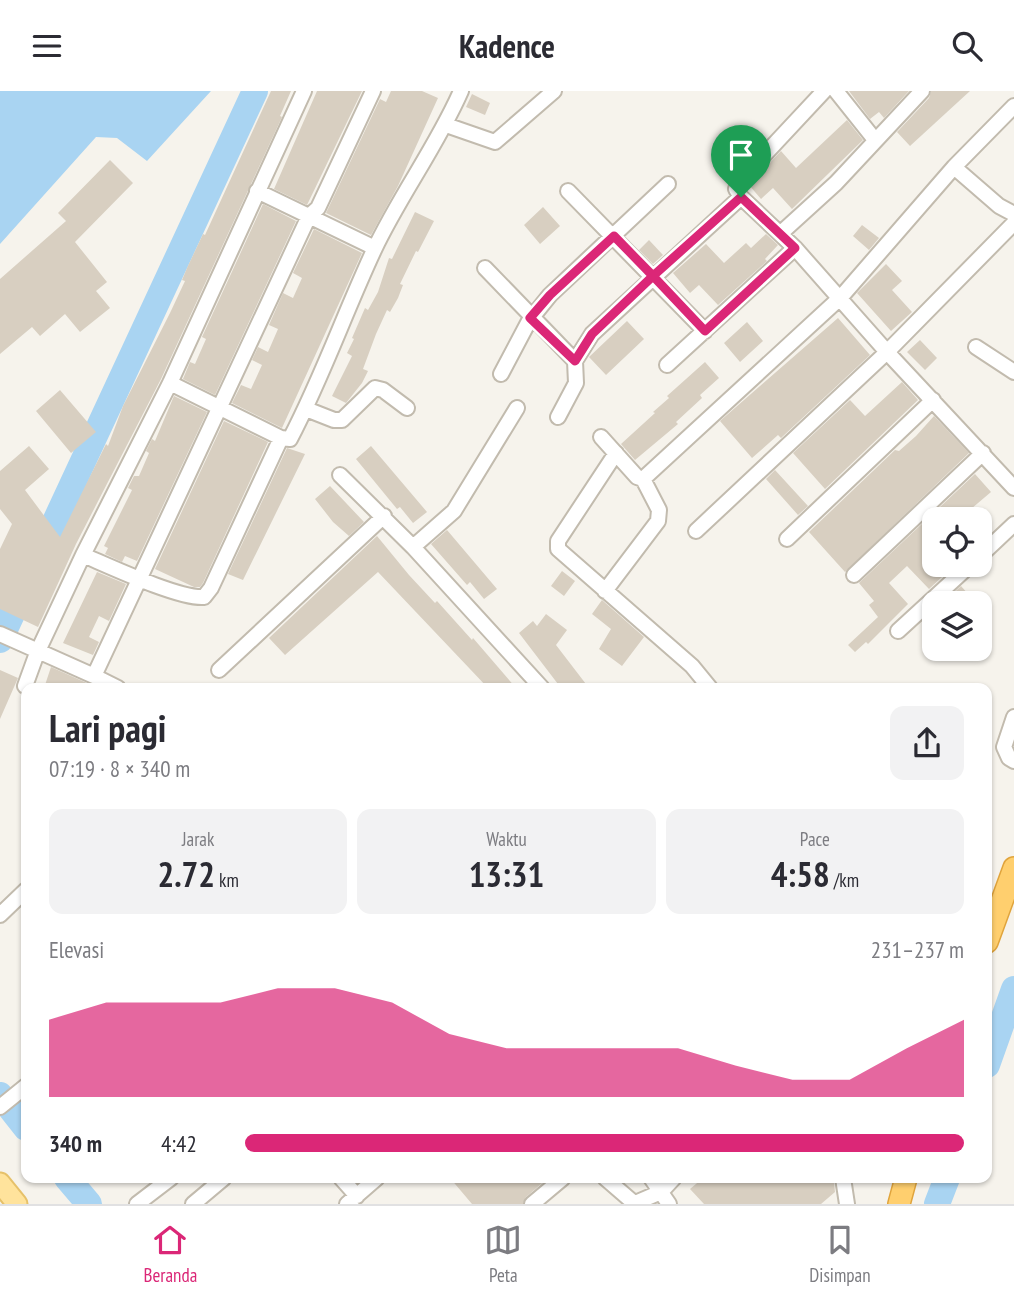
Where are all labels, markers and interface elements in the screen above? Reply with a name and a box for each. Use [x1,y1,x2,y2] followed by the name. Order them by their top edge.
[459,25,555,67] text: Kadence
[28,27,66,65] icon: menu
[948,27,986,65] icon: search
[711,125,771,197] pin
[722,136,760,174] icon: arrive
[922,507,992,661] map controls
[922,507,992,577] button: locate
[922,591,992,661] button: layers
[49,703,166,752] text: Lari pagi
[890,706,964,780] button: share
[49,754,190,783] text: 07:19 · 8 × 340 m
[182,827,214,851] text: Jarak
[486,827,527,851] text: Waktu
[800,827,830,851] text: Pace
[157,851,215,897] text: 2.72
[469,851,544,897] text: 13:31
[771,851,830,897] text: 4:58
[215,868,239,892] text: km
[830,868,859,892] text: /km
[49,935,104,964] text: Elevasi
[871,935,964,964] text: 231–237 m
[49,1129,102,1158] text: 340 m
[161,1129,197,1158] text: 4:42
[144,1221,197,1287] tab: Beranda
[484,1221,522,1287] tab: Peta
[809,1221,871,1287] tab: Disimpan

